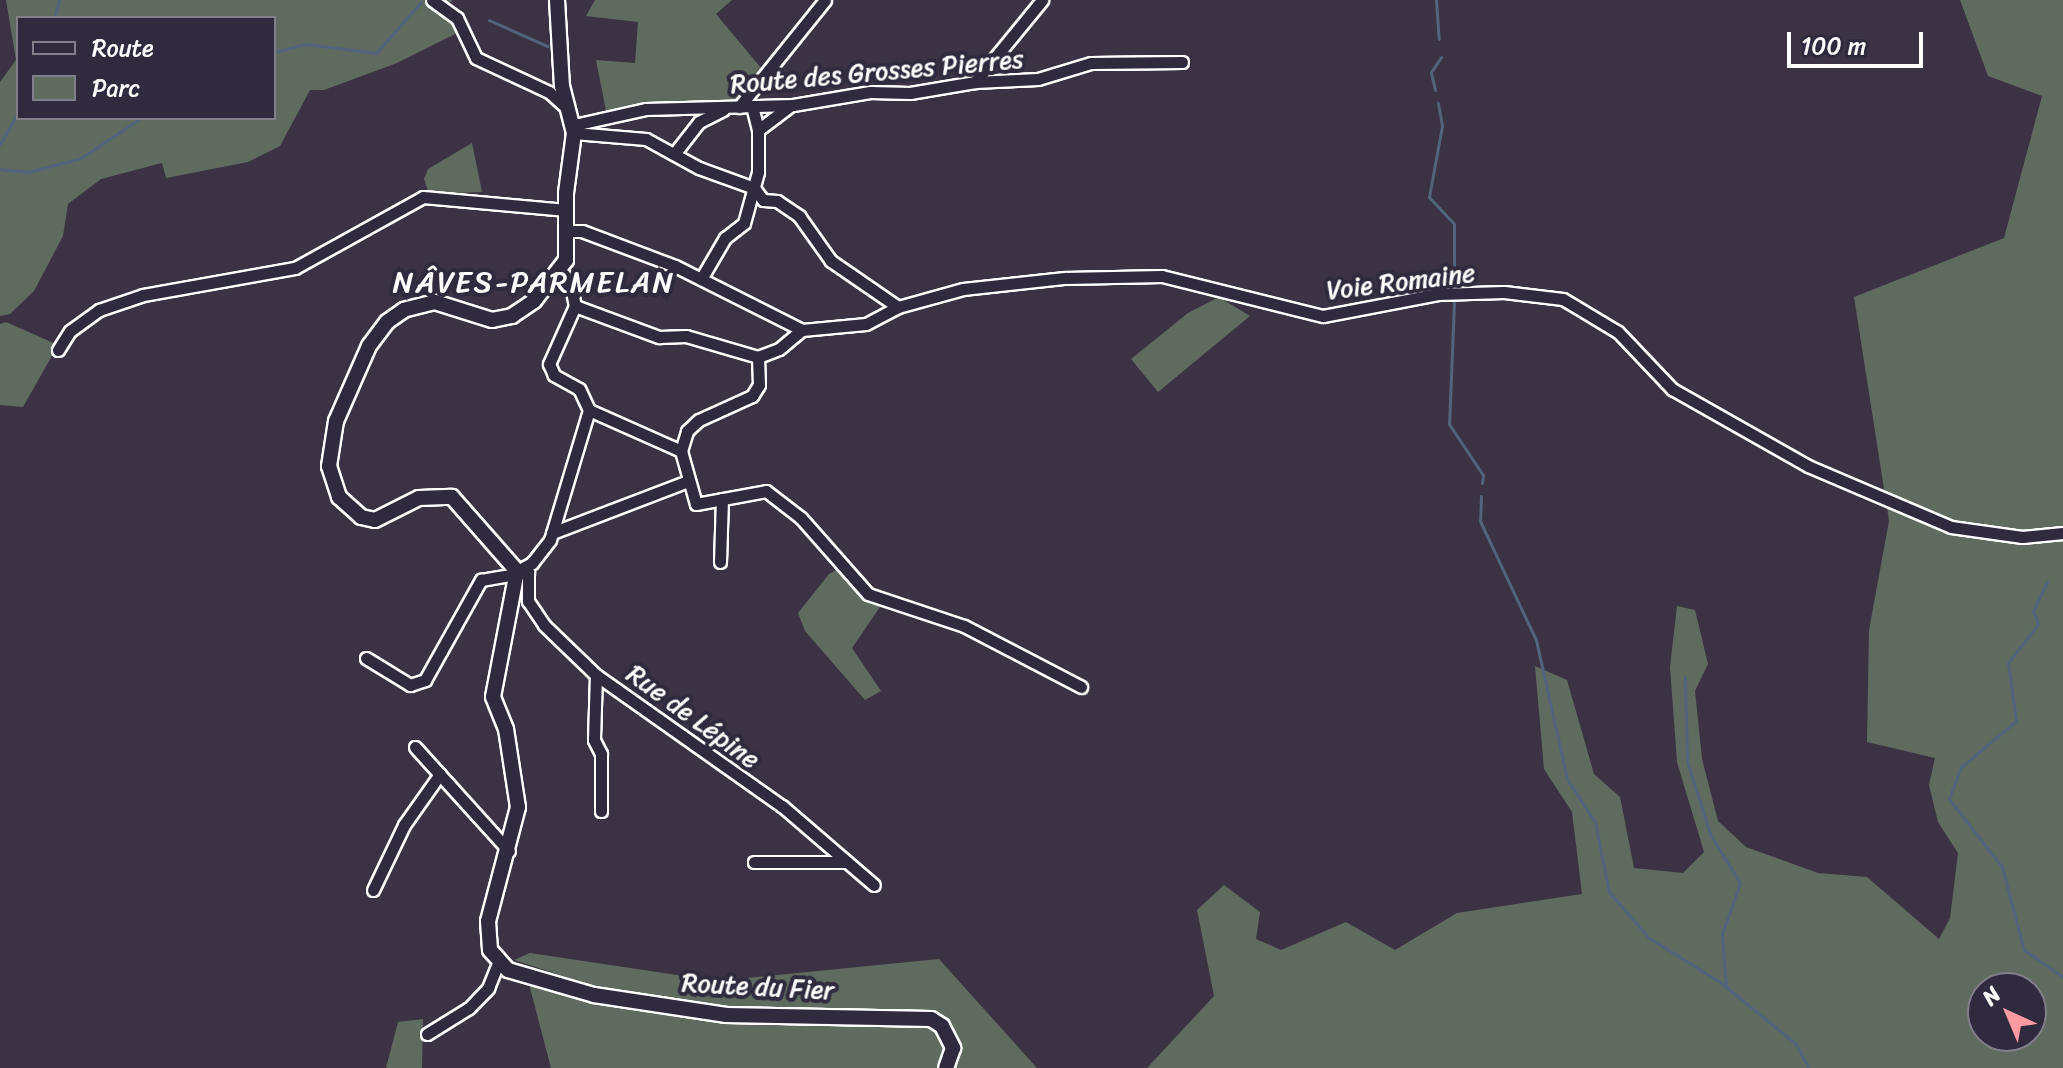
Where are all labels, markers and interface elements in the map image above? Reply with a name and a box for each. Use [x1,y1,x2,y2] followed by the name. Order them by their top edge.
[16,16,276,120] legend
[1791,16,1927,66] scale bar
[1801,25,1866,67] text: 100 m
[92,27,154,69] text: Route
[729,44,1025,100] street label: Route des Grosses Pierres
[92,67,140,109] text: Parc
[1325,257,1477,307] street label: Voie Romaine
[393,264,675,300] district label: NÂVES-PARMELAN
[620,658,766,776] street label: Rue de Lépine
[681,967,835,1007] street label: Route du Fier
[1967,972,2047,1052] north arrow
[1972,976,2010,1015] text: N

